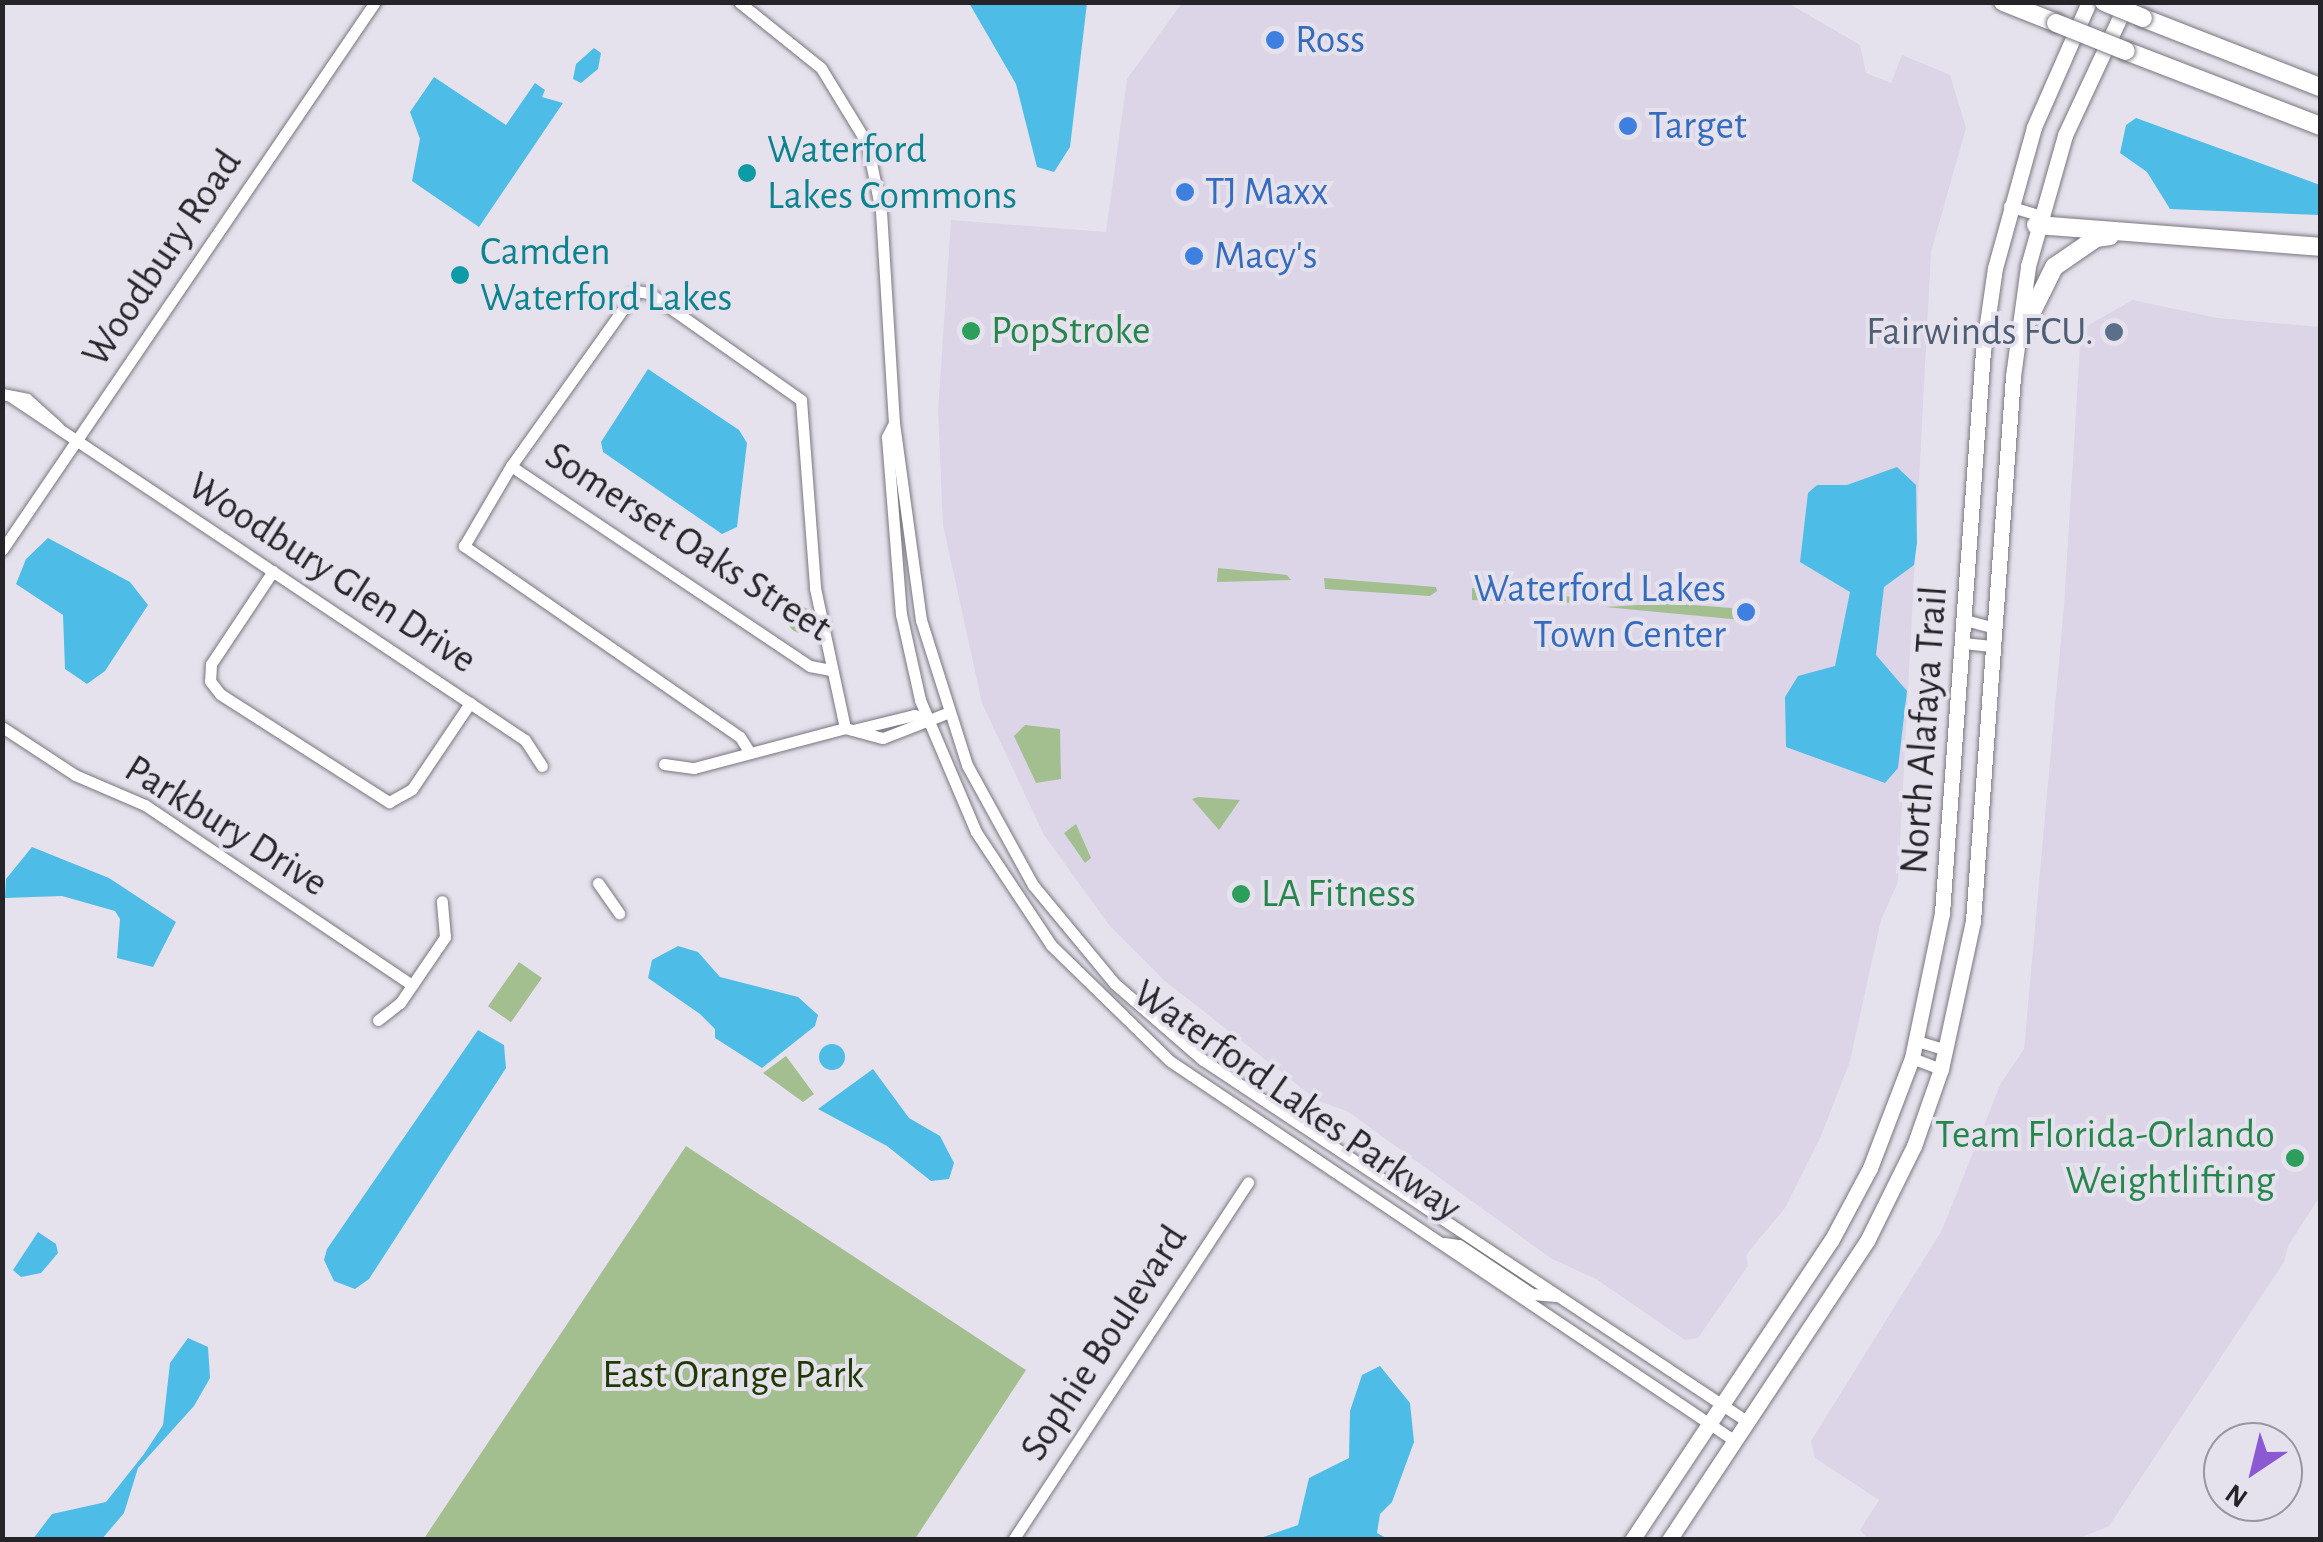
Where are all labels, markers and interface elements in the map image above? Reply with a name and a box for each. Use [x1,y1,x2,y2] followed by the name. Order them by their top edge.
[1295,16,1365,64] place label: Ross
[1264,29,1286,51] marker: Ross
[1648,102,1747,150] place label: Target
[1617,115,1639,137] marker: Target
[767,126,1017,220] place label: Waterford Lakes Commons
[72,140,252,376] street label: Woodbury Road
[736,162,758,184] marker: Waterford Lakes Commons
[1205,168,1328,216] place label: TJ Maxx
[1174,181,1196,203] marker: TJ Maxx
[480,228,732,322] place label: Camden Waterford Lakes
[1214,232,1318,280] place label: Macy's
[1183,245,1205,267] marker: Macy's
[449,264,471,286] marker: Camden Waterford Lakes
[991,307,1150,355] place label: PopStroke
[1866,308,2094,356] place label: Fairwinds FCU.
[960,320,982,342] marker: PopStroke
[2103,321,2125,343] marker: Fairwinds FCU.
[536,432,840,652] street label: Somerset Oaks Street
[179,462,485,684] street label: Woodbury Glen Drive
[1474,565,1726,659] place label: Waterford Lakes Town Center
[1890,584,1958,876] street label: North Alafaya Trail
[1735,601,1757,623] marker: Waterford Lakes Town Center
[116,745,336,907] street label: Parkbury Drive
[1261,870,1416,918] place label: LA Fitness
[1230,883,1252,905] marker: LA Fitness
[1124,970,1470,1232] street label: Waterford Lakes Parkway
[1935,1111,2275,1205] place label: Team Florida-Orlando Weightlifting
[2284,1147,2306,1169] marker: Team Florida-Orlando Weightlifting
[1010,1216,1198,1470] street label: Sophie Boulevard
[602,1351,864,1399] park label: East Orange Park
[2203,1422,2303,1522] north arrow
[2221,1478,2253,1512] text: N

